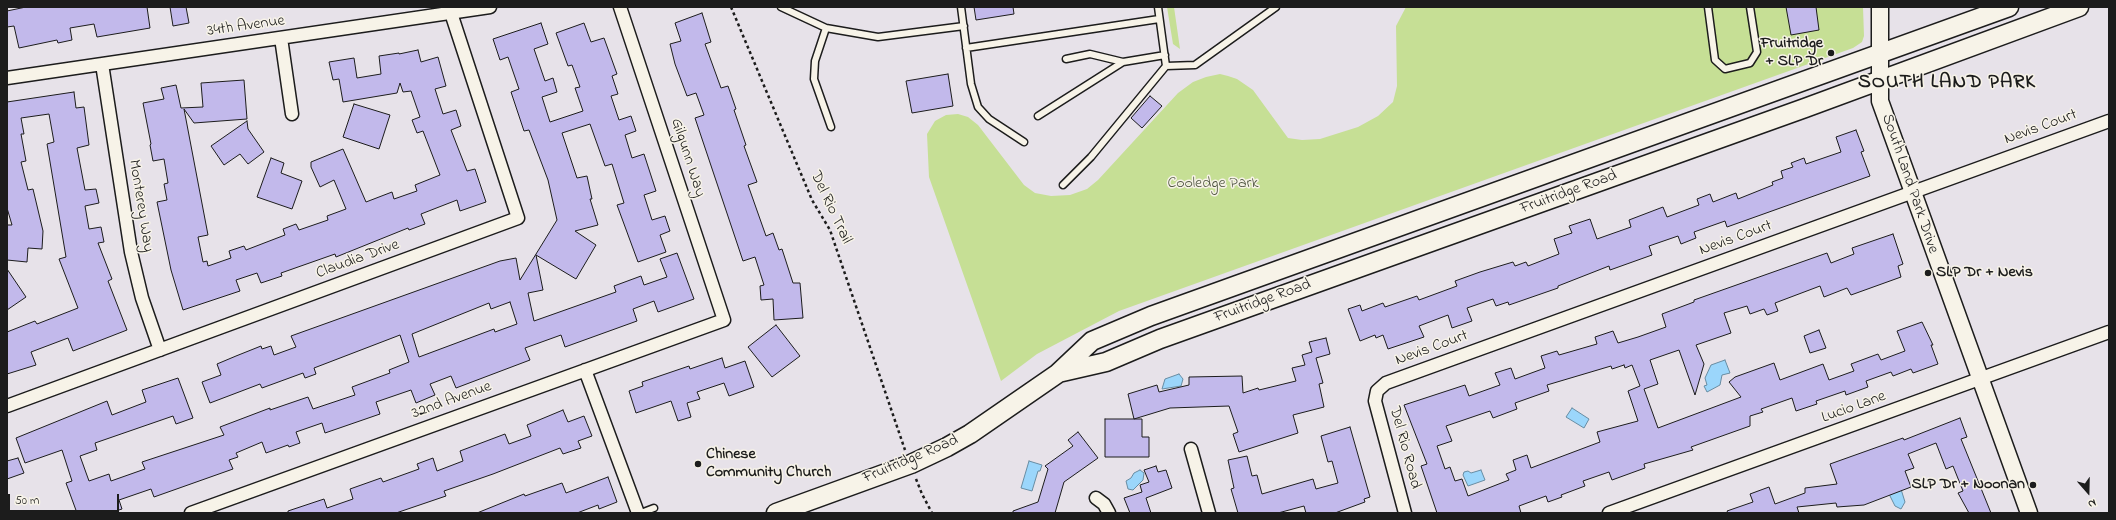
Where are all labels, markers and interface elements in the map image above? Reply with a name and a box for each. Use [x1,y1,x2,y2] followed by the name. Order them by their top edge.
[206,12,286,42] street label: 34th Avenue
[1760,34,1823,72] place label: Fruitridge + SLP Dr
[1826,48,1836,58] marker: Fruitridge + SLP Dr
[1858,72,2036,96] district label: SOUTH LAND PARK
[2002,106,2080,150] street label: Nevis Court
[1876,112,1942,256] street label: South Land Park Drive
[665,116,709,200] street label: Gilgunn Way
[123,158,157,254] street label: Monterey Way
[1518,167,1620,219] street label: Fruitridge Road
[805,169,855,247] street label: Del Rio Trail
[1167,174,1259,194] park label: Cooledge Park
[1697,217,1775,261] street label: Nevis Court
[314,236,402,284] street label: Claudia Drive
[1936,263,2033,283] place label: SLP Dr + Nevis
[1923,268,1933,278] marker: SLP Dr + Nevis
[1212,276,1314,328] street label: Fruitridge Road
[1393,327,1471,371] street label: Nevis Court
[410,378,494,424] street label: 32nd Avenue
[1819,388,1889,428] street label: Lucio Lane
[1384,405,1424,491] street label: Del Rio Road
[861,431,961,489] street label: Fruitridge Road
[706,445,831,483] place label: Chinese Community Church
[693,459,703,469] marker: Chinese Community Church
[2068,472,2108,512] north arrow
[1911,475,2025,495] place label: SLP Dr + Noonan
[2028,480,2038,490] marker: SLP Dr + Noonan
[10,486,121,512] scale bar
[15,492,39,510] text: 50 m
[2086,494,2098,512] text: N

